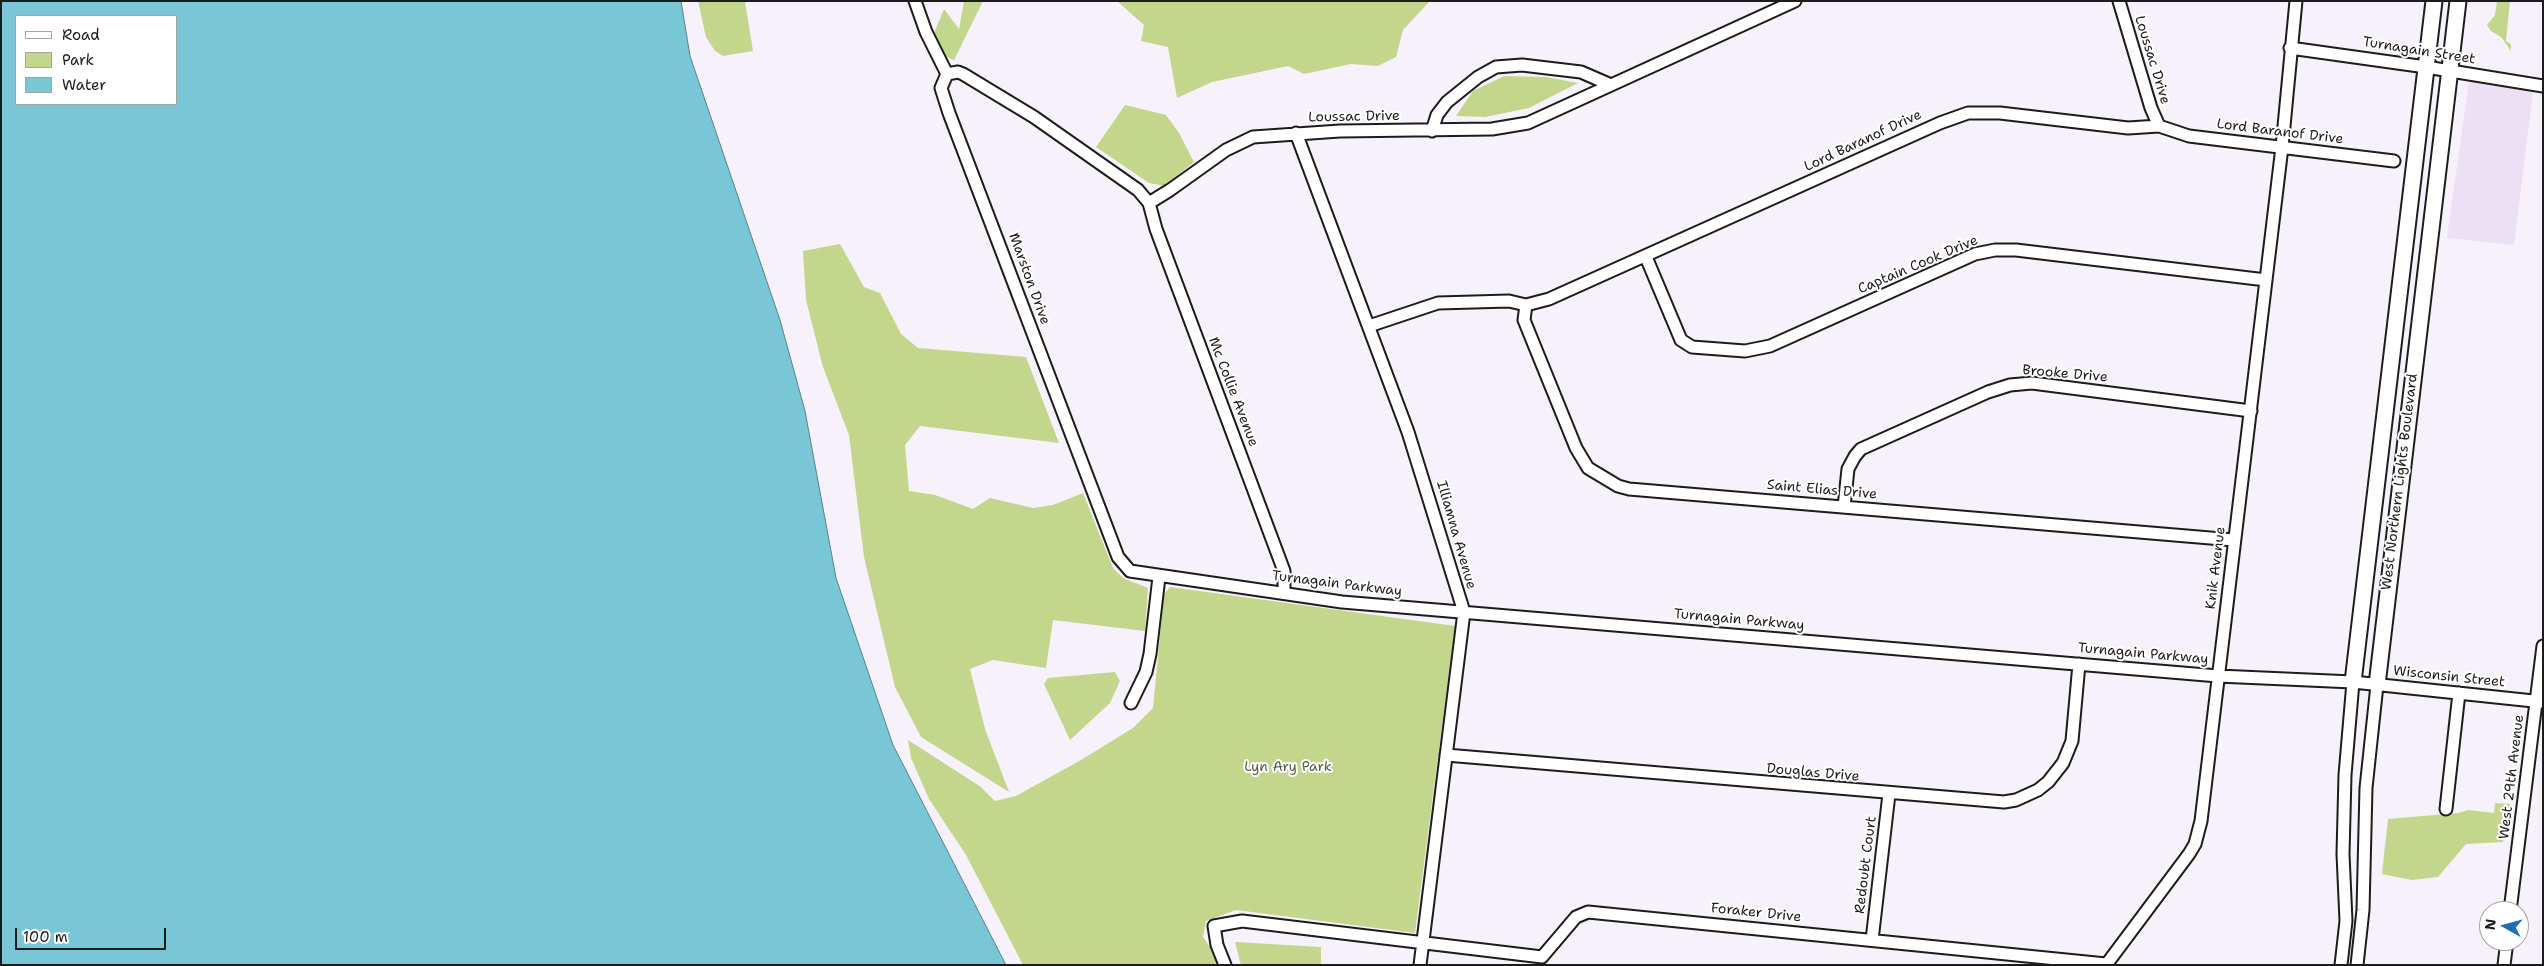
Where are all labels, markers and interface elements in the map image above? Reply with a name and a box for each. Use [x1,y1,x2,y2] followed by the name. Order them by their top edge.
[2131,14,2173,106] street label: Loussac Drive
[15,15,178,105] legend
[62,25,100,45] text: Road
[2362,34,2476,68] street label: Turnagain Street
[62,50,94,70] text: Park
[62,75,106,95] text: Water
[1802,106,1924,176] street label: Lord Baranof Drive
[1308,108,1400,126] street label: Loussac Drive
[2216,116,2344,148] street label: Lord Baranof Drive
[1005,231,1053,327] street label: Marston Drive
[1855,232,1981,298] street label: Captain Cook Drive
[1204,335,1262,449] street label: Mc Collie Avenue
[2022,362,2108,386] street label: Brooke Drive
[2378,373,2422,591] street label: West Northern Lights Boulevard
[1766,477,1878,503] street label: Saint Elias Drive
[1433,479,1479,591] street label: Illiamna Avenue
[2203,526,2229,610] street label: Knik Avenue
[1271,568,1403,600] street label: Turnagain Parkway
[1673,606,1805,634] street label: Turnagain Parkway
[2077,640,2209,668] street label: Turnagain Parkway
[2392,663,2506,691] street label: Wisconsin Street
[2496,714,2528,840] street label: West 29th Avenue
[1244,759,1332,775] park label: Lyn Ary Park
[1766,761,1860,785] street label: Douglas Drive
[1852,815,1880,915] street label: Redoubt Court
[1710,900,1802,926] street label: Foraker Drive
[2479,901,2529,951] north arrow
[18,918,169,950] scale bar
[2480,918,2500,931] text: N
[23,927,68,947] text: 100 m

